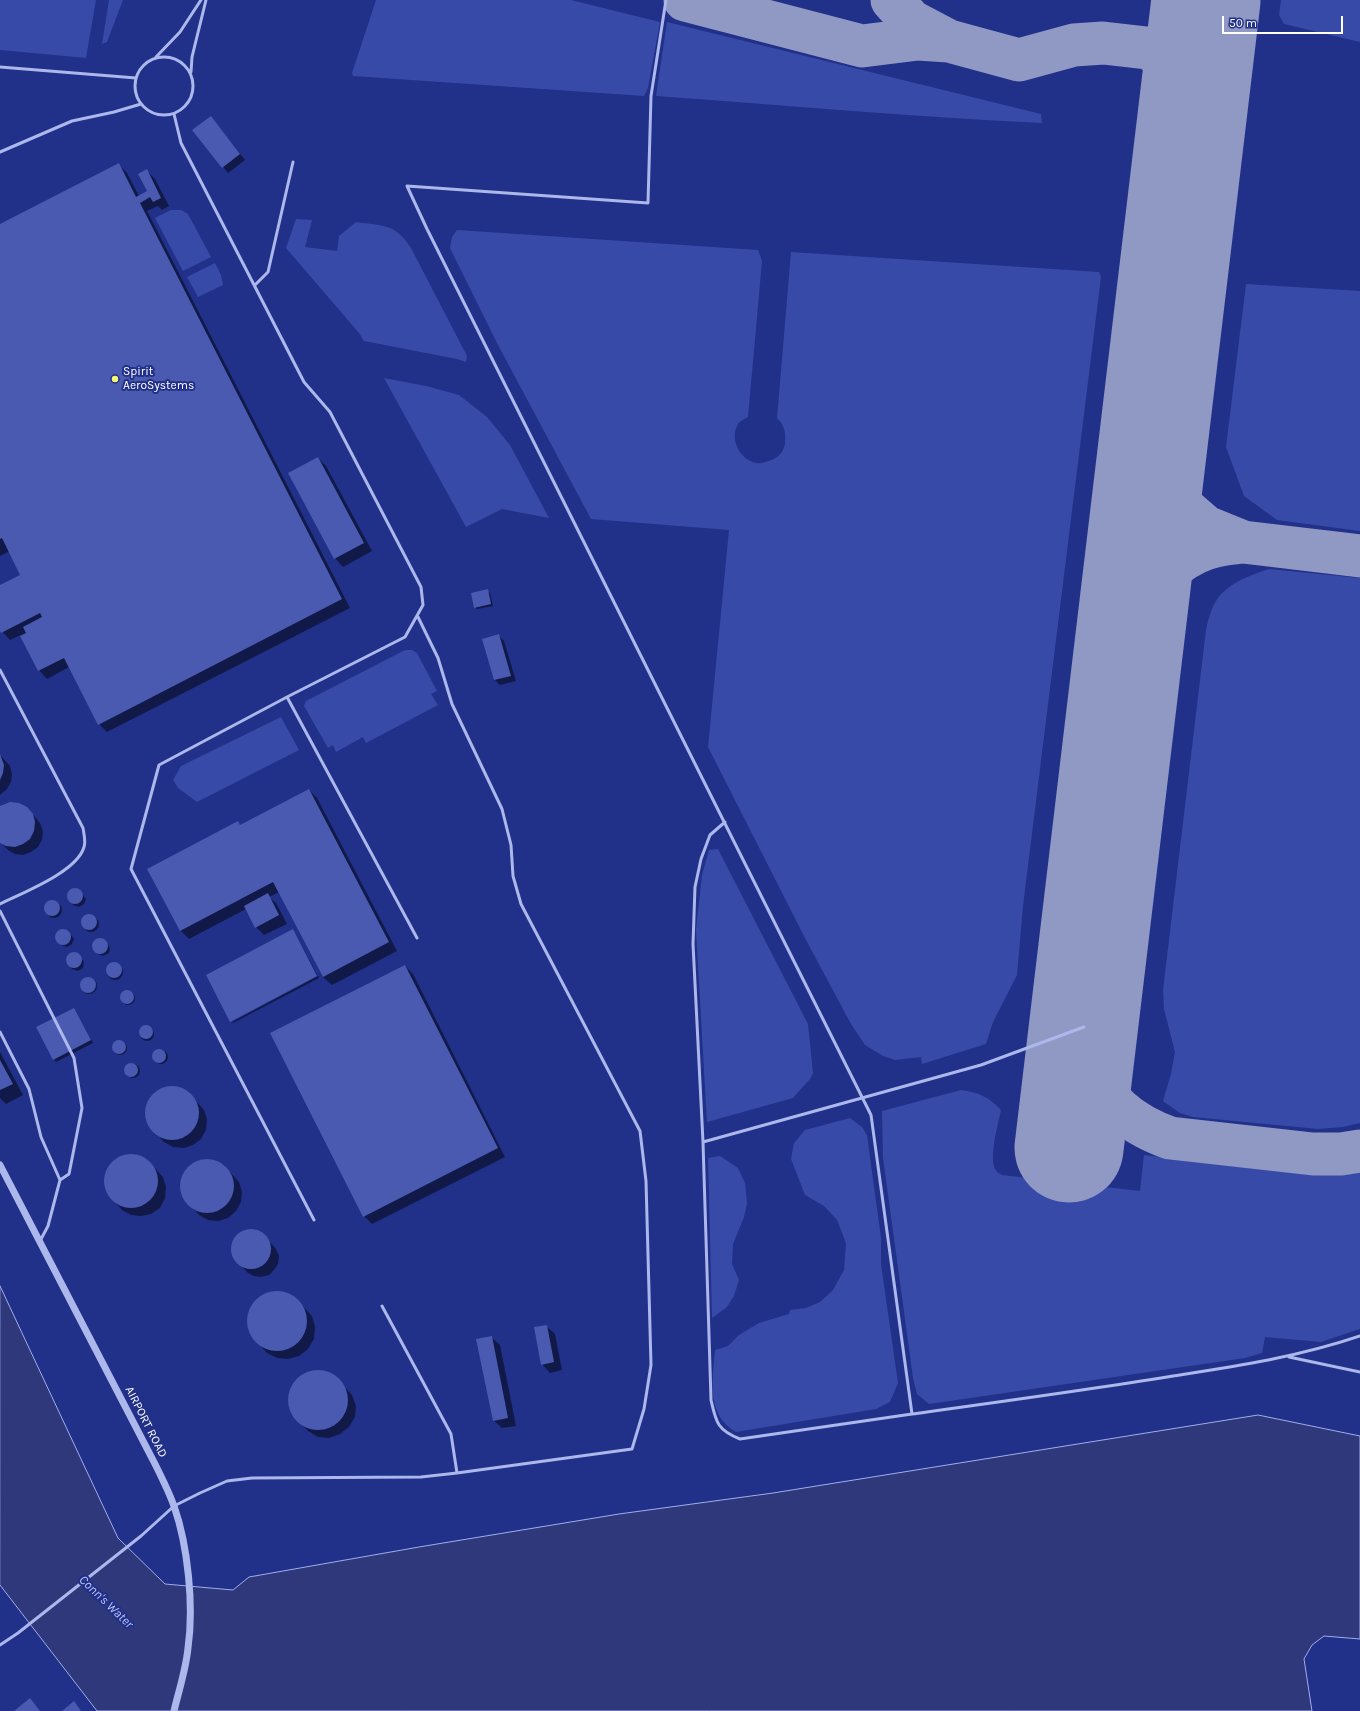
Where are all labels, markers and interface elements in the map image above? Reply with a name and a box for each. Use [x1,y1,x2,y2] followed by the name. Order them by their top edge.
[1224,8,1345,34] scale bar
[1229,16,1257,30] text: 50 m
[123,365,194,393] place label: Spirit AeroSystems
[110,374,120,384] marker: Spirit AeroSystems
[122,1384,170,1460] street label: AIRPORT ROAD
[76,1572,136,1632] water label: Conn's Water

